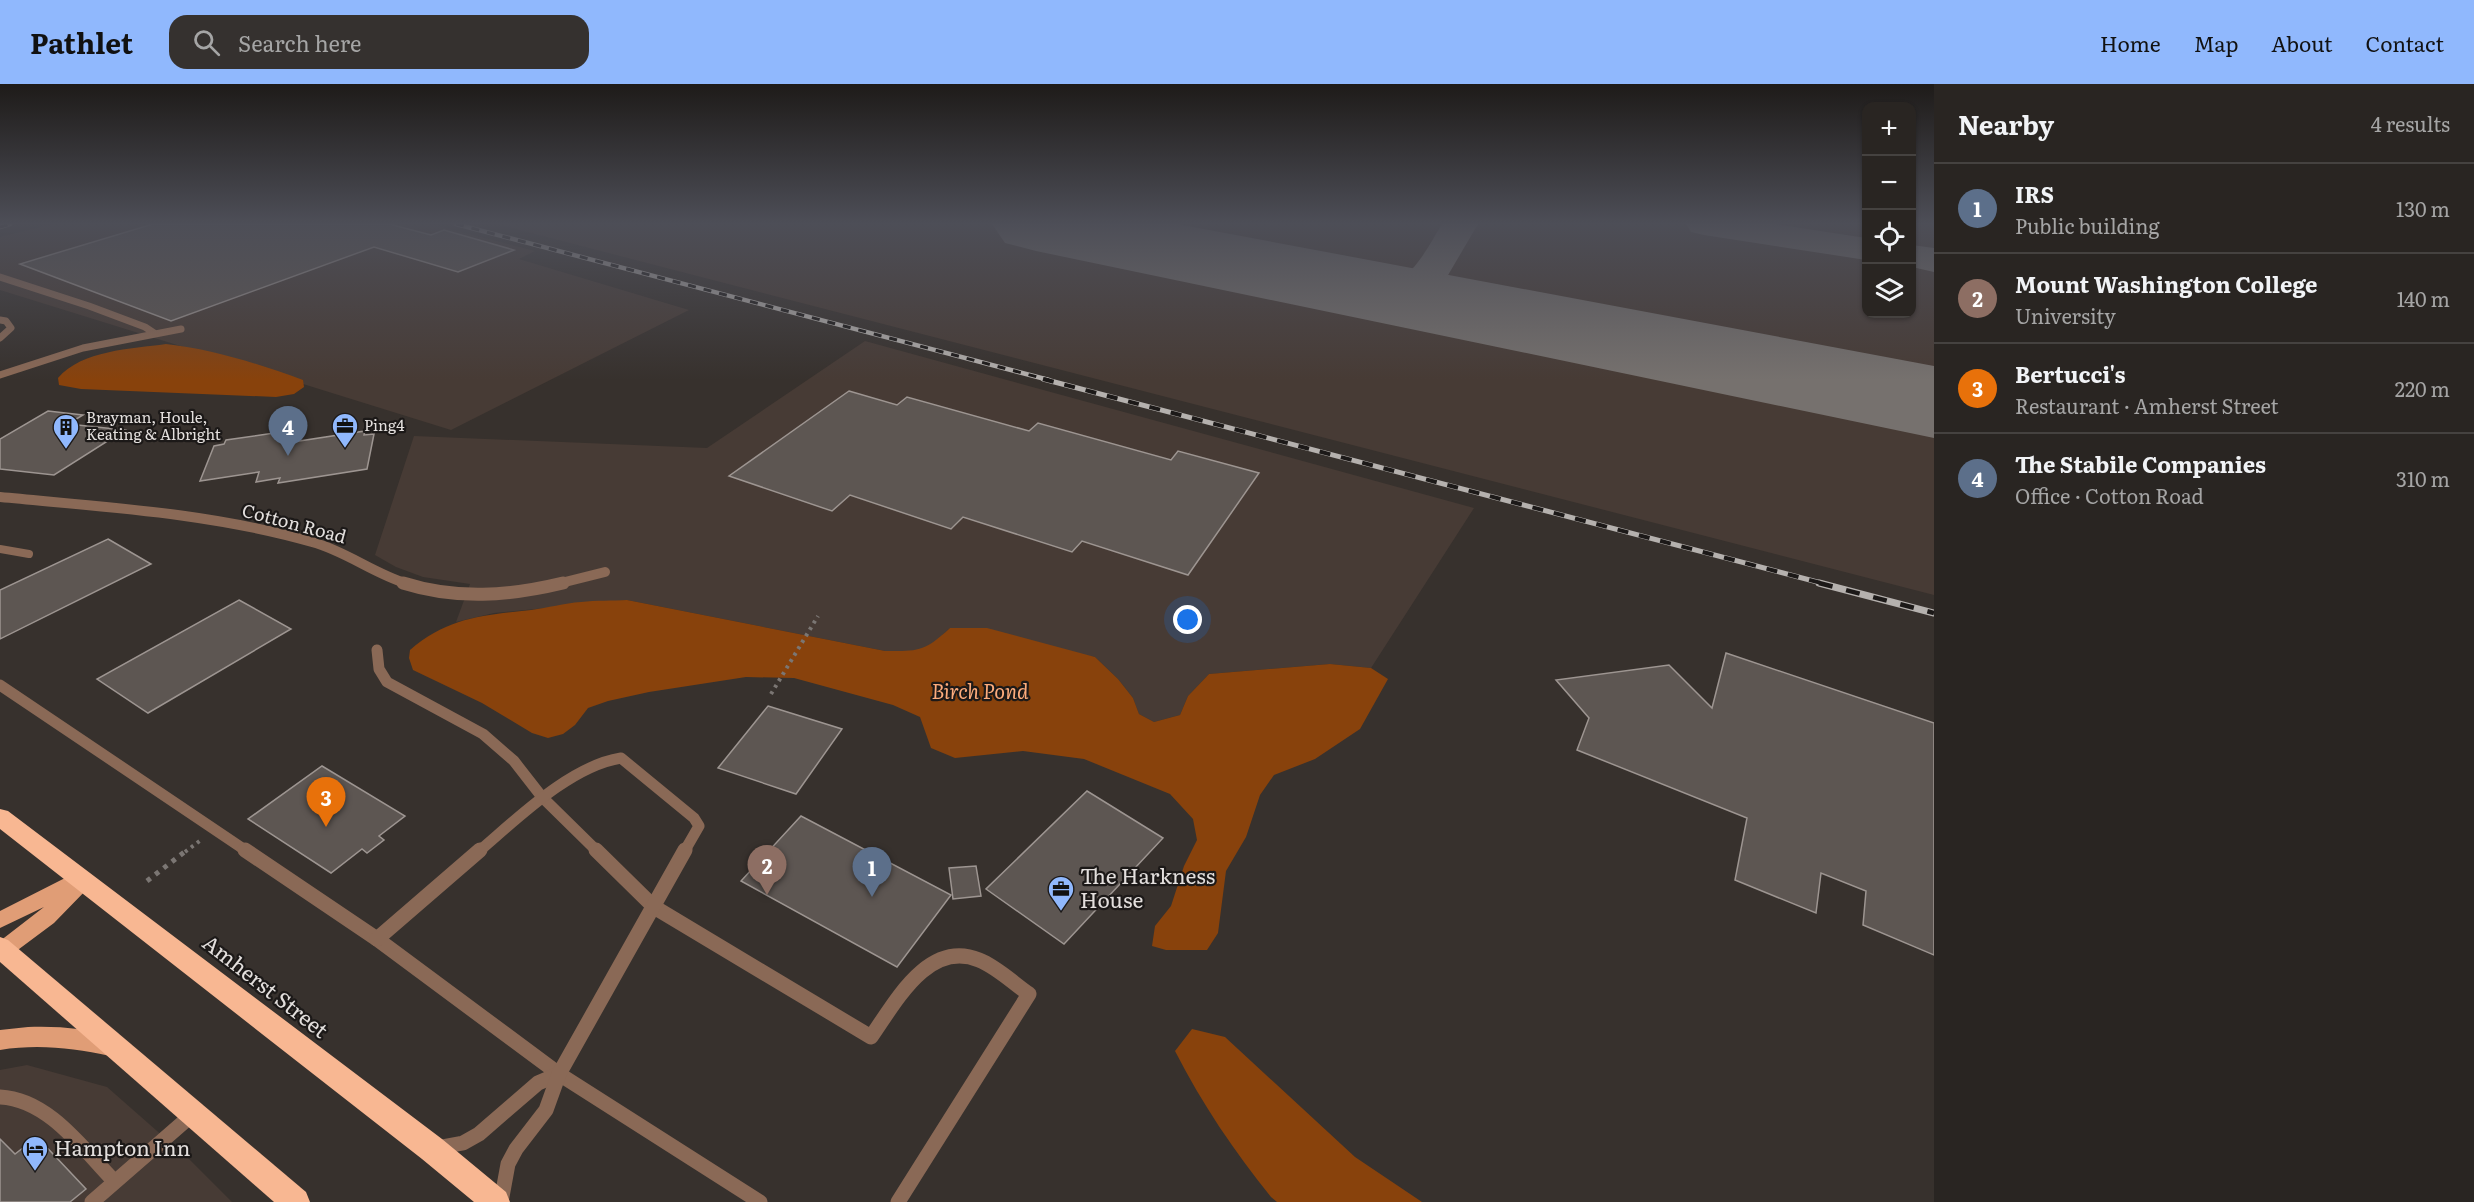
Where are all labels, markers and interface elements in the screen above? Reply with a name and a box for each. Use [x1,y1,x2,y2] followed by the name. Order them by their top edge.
[169,15,589,69] search box
[30,21,133,63] text: Pathlet
[190,26,223,59] icon: search
[238,26,361,59] text: Search here
[2100,27,2161,58] text: Home
[2194,27,2238,58] text: Map
[2271,27,2333,58] text: About
[2366,27,2444,58] text: Contact
[1862,102,1916,318] map controls
[1862,102,1916,156] button: +
[1958,104,2054,143] text: Nearby
[2371,108,2450,138] text: 4 results
[1862,156,1916,210] button: −
[2015,177,2054,210] text: IRS
[1973,193,1982,223] text: 1
[2396,193,2450,223] text: 130 m
[1862,210,1916,264] button: locate
[2015,210,2160,240] text: Public building
[1862,264,1916,318] button: layers
[2015,267,2318,300] text: Mount Washington College
[1972,283,1983,313] text: 2
[2397,283,2450,313] text: 140 m
[2015,300,2116,330] text: University
[2015,357,2126,390] text: Bertucci's
[1972,373,1983,403] text: 3
[2395,373,2450,403] text: 220 m
[2015,390,2279,420] text: Restaurant · Amherst Street
[86,405,221,445] place label: Brayman, Houle, Keating & Albright
[268,406,308,456] pin: 4
[330,411,360,449] office icon: Ping4
[51,412,81,450] building icon: Brayman, Houle, Keating & Albright
[364,413,405,436] place label: Ping4
[2015,447,2266,480] text: The Stabile Companies
[1971,463,1984,493] text: 4
[2396,463,2450,493] text: 310 m
[2015,480,2204,510] text: Office · Cotton Road
[239,496,349,549] street label: Cotton Road
[1173,605,1202,634] your location
[931,675,1029,705] water label: Birch Pond
[306,778,346,827] pin: 3
[748,846,786,895] pin: 2
[852,848,892,897] pin: 1
[1080,859,1215,914] place label: The Harkness House
[1046,874,1076,912] office icon: The Harkness House
[197,926,336,1044] street label: Amherst Street
[54,1131,190,1162] place label: Hampton Inn
[20,1134,50,1172] hotel icon: Hampton Inn

